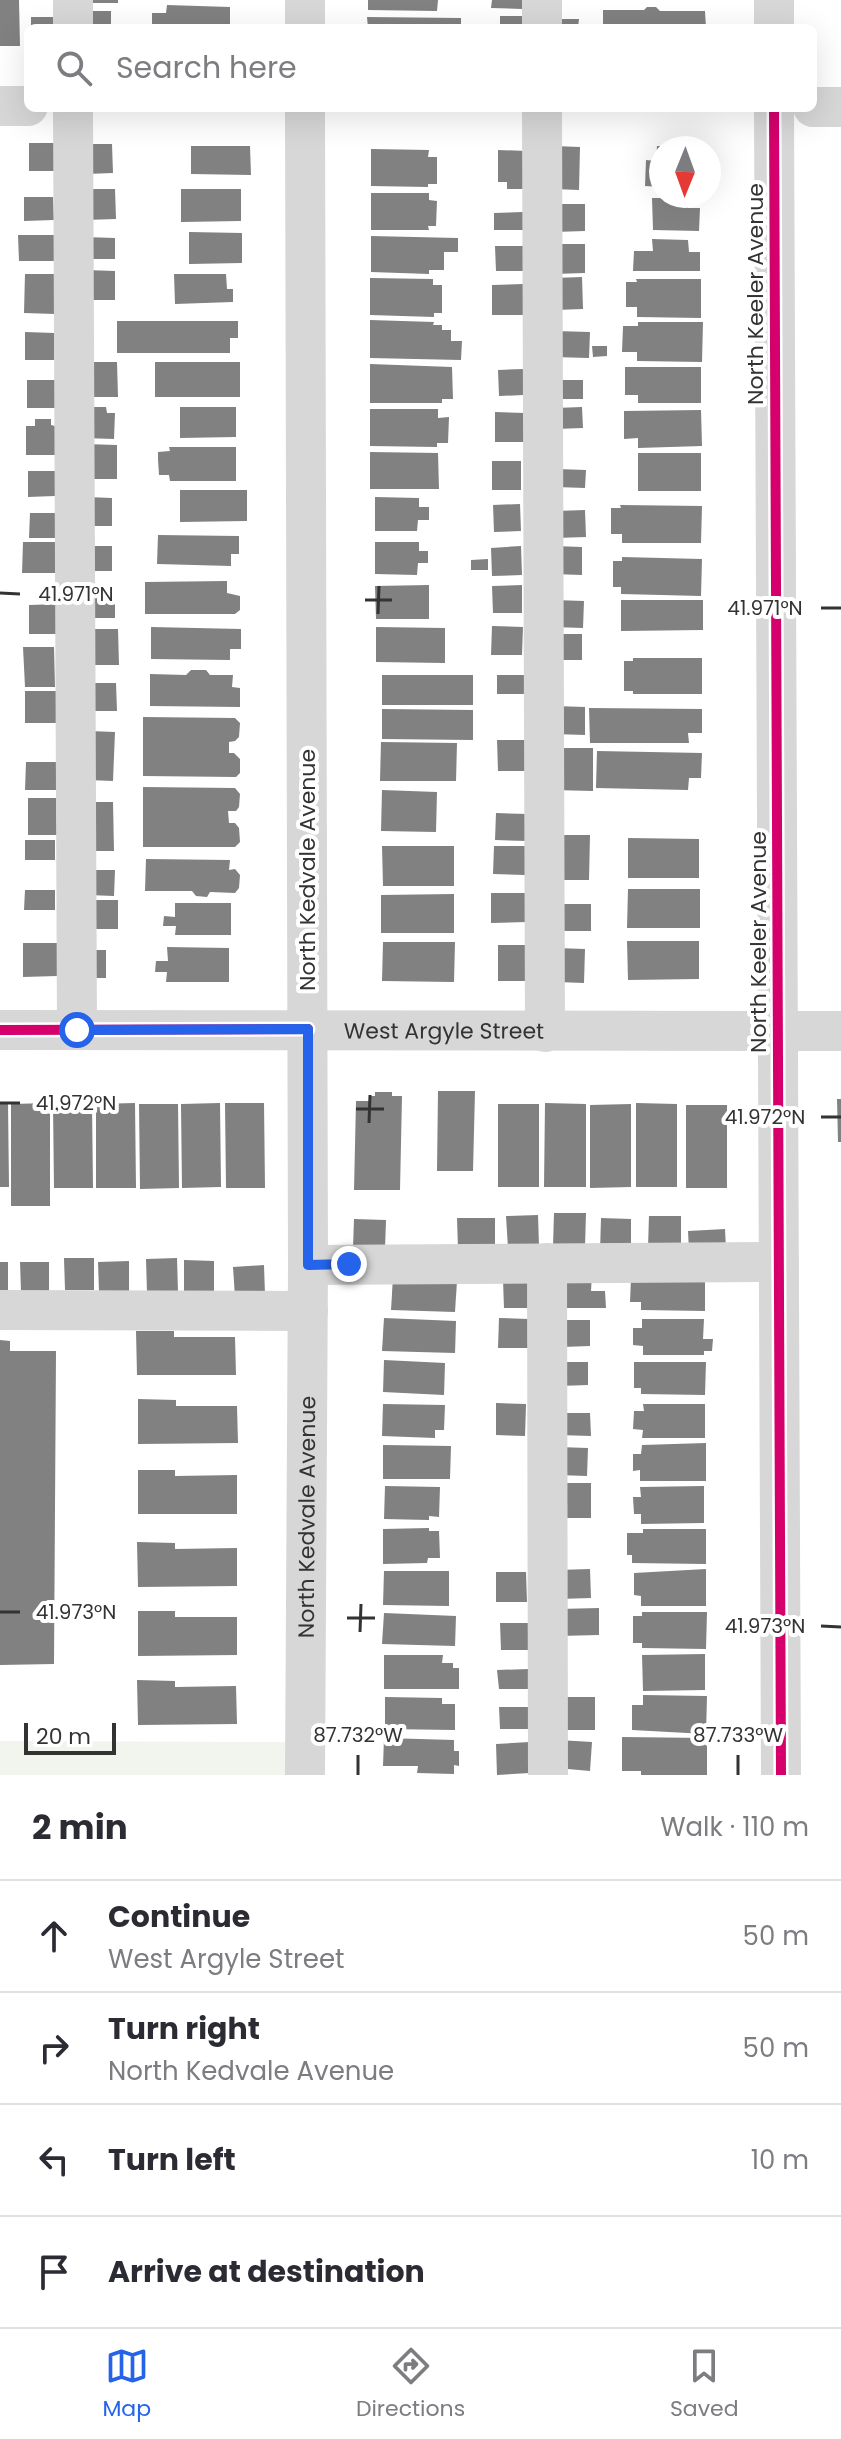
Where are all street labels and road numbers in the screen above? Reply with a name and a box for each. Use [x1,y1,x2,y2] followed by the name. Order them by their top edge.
[740,183,771,405] street label: North Keeler Avenue
[292,749,323,991] street label: North Kedvale Avenue
[743,831,774,1053] street label: North Keeler Avenue
[344,1015,544,1046] street label: West Argyle Street
[290,1396,323,1638] street label: North Kedvale Avenue

